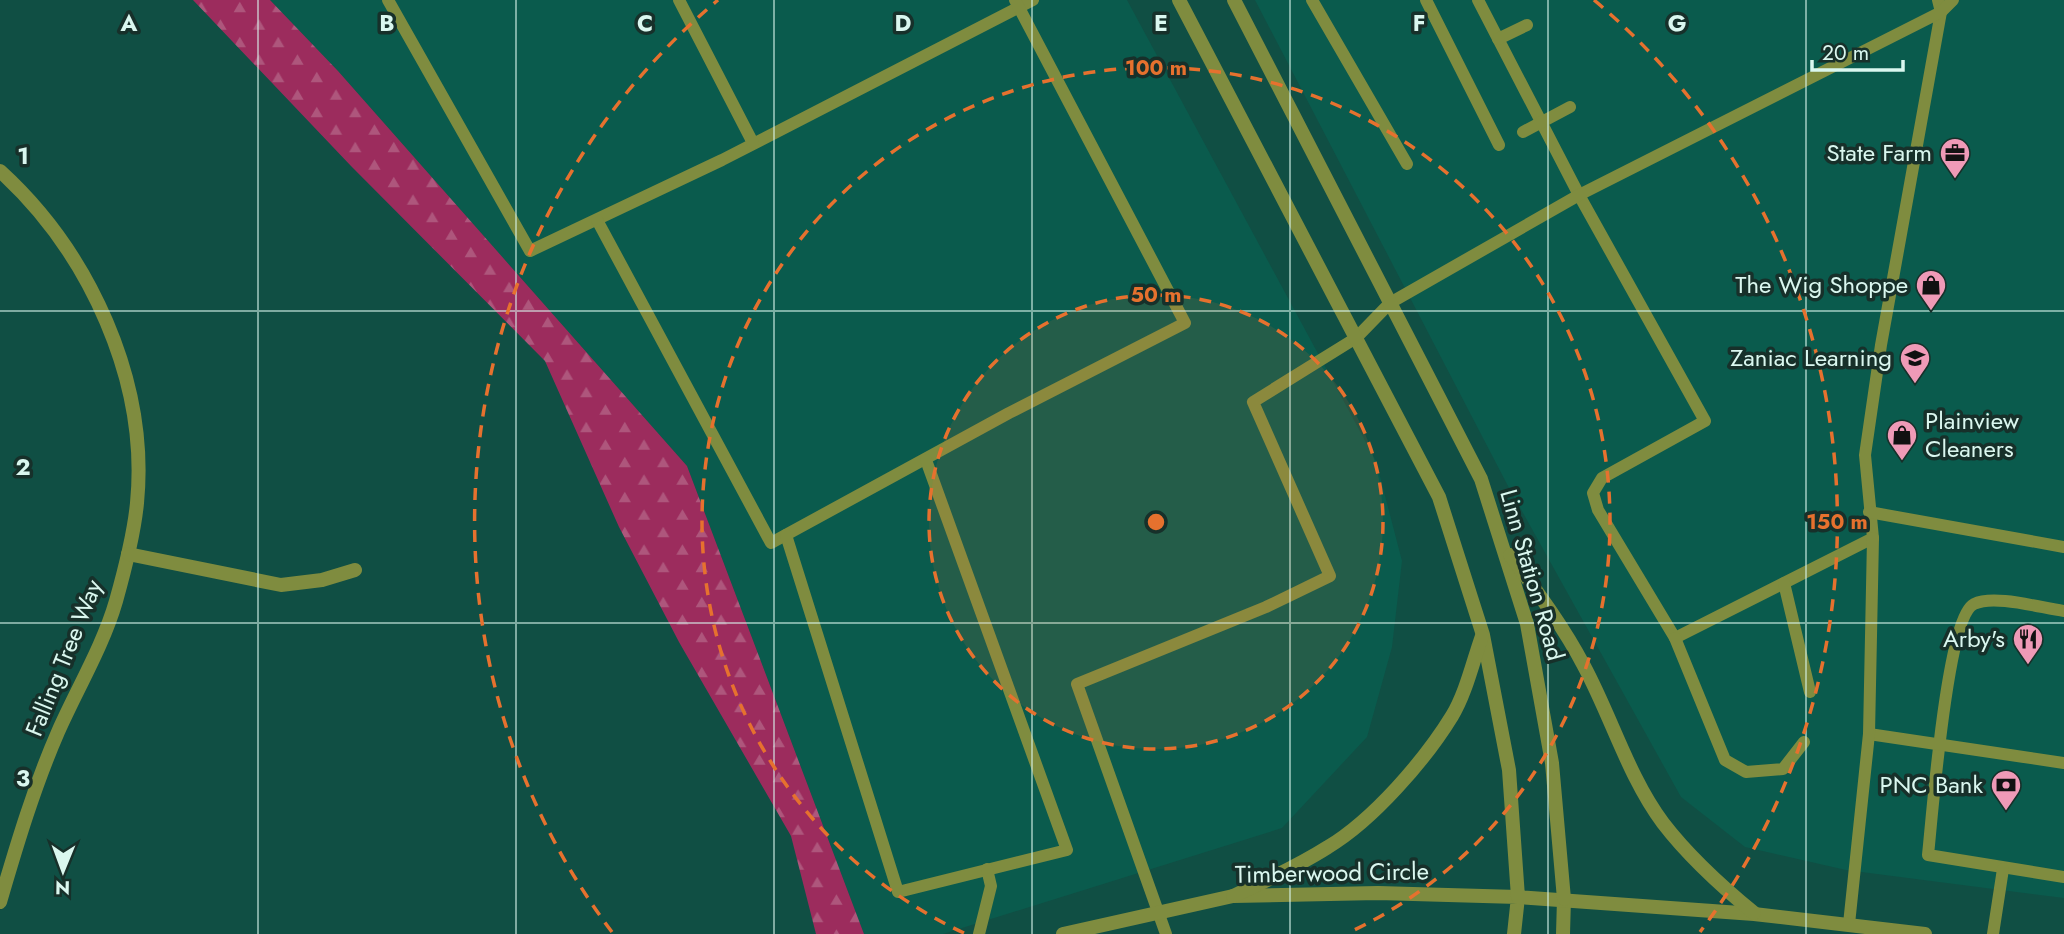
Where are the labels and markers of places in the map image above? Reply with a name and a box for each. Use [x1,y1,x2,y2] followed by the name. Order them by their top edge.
[1826,135,1932,170] place label: State Farm
[1938,136,1972,180] office icon: State Farm
[1735,267,1908,302] place label: The Wig Shoppe
[1914,268,1948,312] shop icon: The Wig Shoppe
[1730,340,1892,375] place label: Zaniac Learning
[1898,341,1932,385] school or university icon: Zaniac Learning
[1925,403,2020,466] place label: Plainview Cleaners
[1885,418,1919,462] shop icon: Plainview Cleaners
[1144,510,1168,534] centre of rings
[1943,621,2005,656] place label: Arby's
[2011,622,2045,666] restaurant icon: Arby's
[1880,767,1983,802] place label: PNC Bank
[1989,768,2023,812] bank icon: PNC Bank

